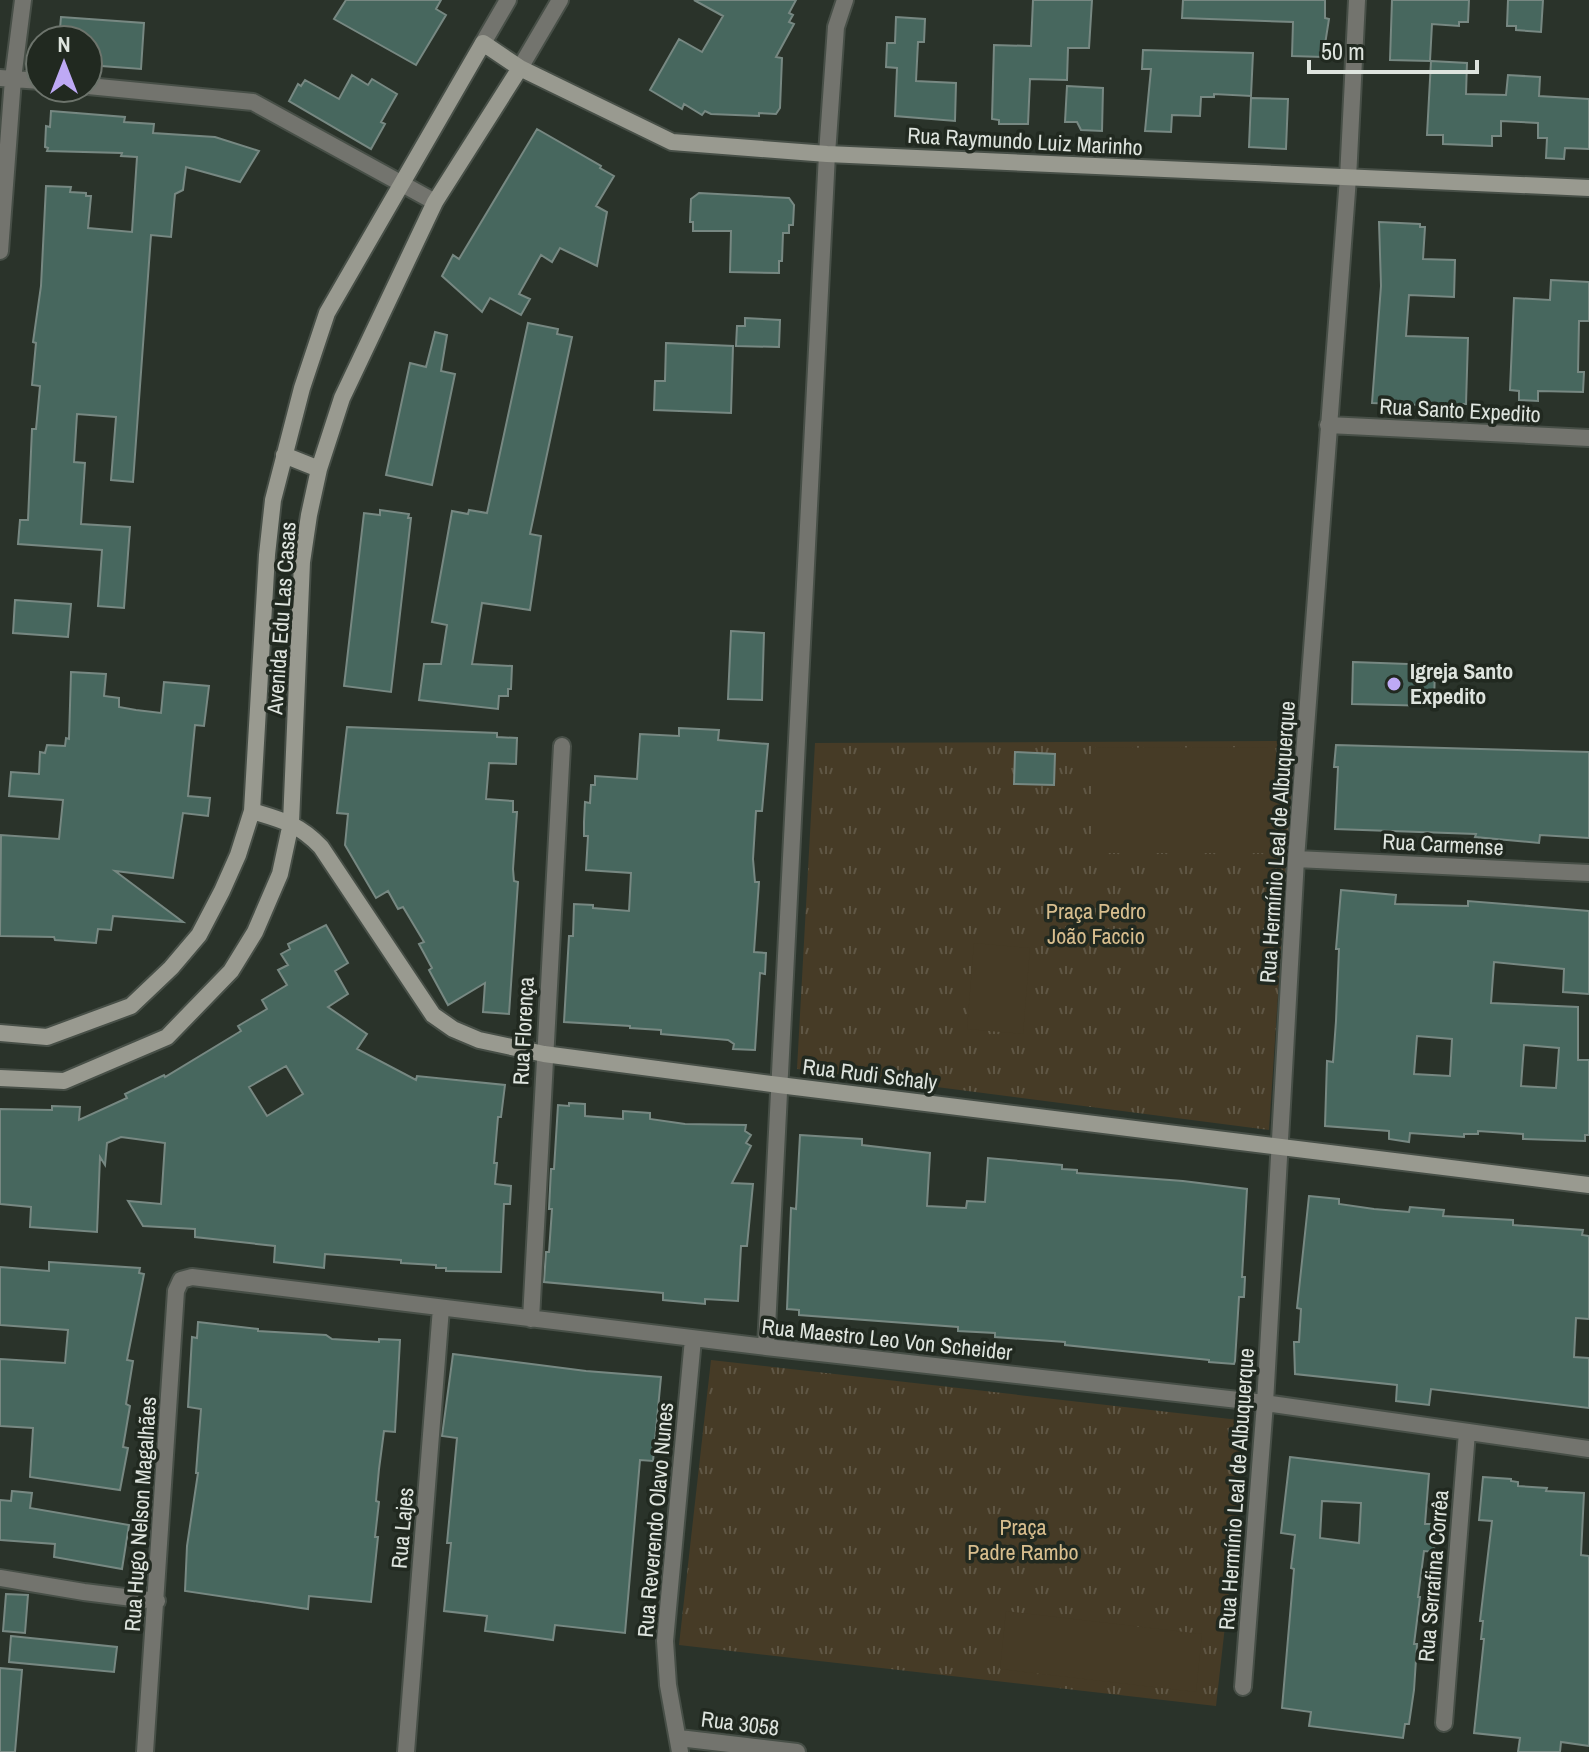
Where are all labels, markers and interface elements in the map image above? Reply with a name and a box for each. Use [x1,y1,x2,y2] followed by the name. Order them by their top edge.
[24,24,104,104] north arrow
[1309,24,1477,74] scale bar
[57,29,71,59] text: N
[1321,35,1365,67] text: 50 m
[907,120,1143,162] street label: Rua Raymundo Luiz Marinho
[1379,391,1541,429] street label: Rua Santo Expedito
[259,521,303,716] street label: Avenida Edu Las Casas
[1410,656,1513,711] place label: Igreja Santo Expedito
[1385,675,1403,693] marker: Igreja Santo Expedito
[1252,700,1302,984] street label: Rua Hermínio Leal de Albuquerque
[1382,826,1504,862] street label: Rua Carmense
[1046,896,1146,951] park label: Praça Pedro João Faccio
[505,976,541,1086] street label: Rua Florença
[801,1051,939,1097] street label: Rua Rudi Schaly
[760,1311,1014,1367] street label: Rua Maestro Leo Von Scheider
[1211,1347,1261,1631] street label: Rua Hermínio Leal de Albuquerque
[117,1395,163,1633] street label: Rua Hugo Nelson Magalhães
[630,1401,680,1639] street label: Rua Reverendo Olavo Nunes
[384,1486,420,1570] street label: Rua Lajes
[1411,1489,1455,1663] street label: Rua Serrafina Corrêa
[967,1512,1079,1567] park label: Praça Padre Rambo
[699,1703,781,1743] street label: Rua 3058

